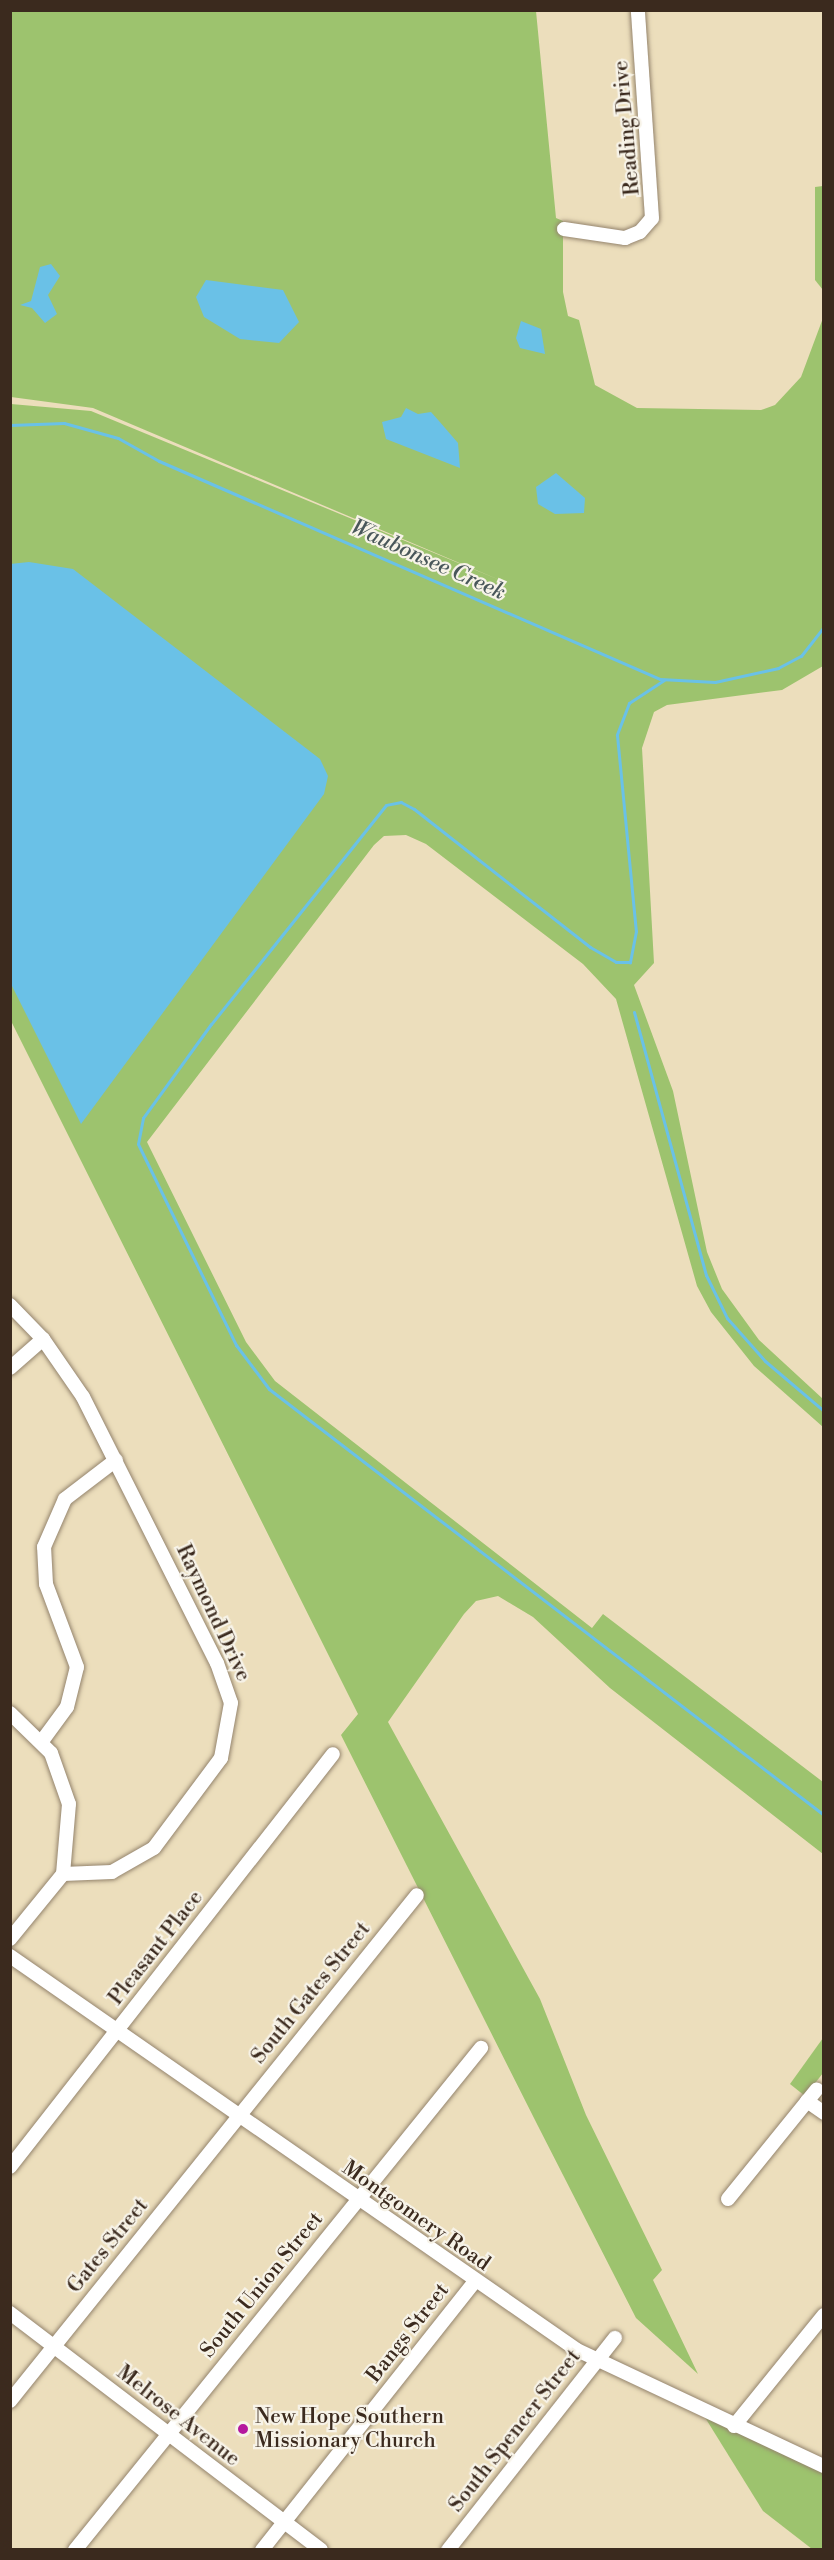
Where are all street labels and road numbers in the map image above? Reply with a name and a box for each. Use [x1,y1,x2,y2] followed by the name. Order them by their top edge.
[609,59,645,197] street label: Reading Drive
[170,1541,256,1685] street label: Raymond Drive
[103,1886,209,2010] street label: Pleasant Place
[246,1917,376,2069] street label: South Gates Street
[337,2155,495,2277] street label: Montgomery Road
[62,2194,154,2298] street label: Gates Street
[195,2207,329,2363] street label: South Union Street
[361,2278,455,2388] street label: Bangs Street
[444,2345,586,2517] street label: South Spencer Street
[111,2360,245,2472] street label: Melrose Avenue

